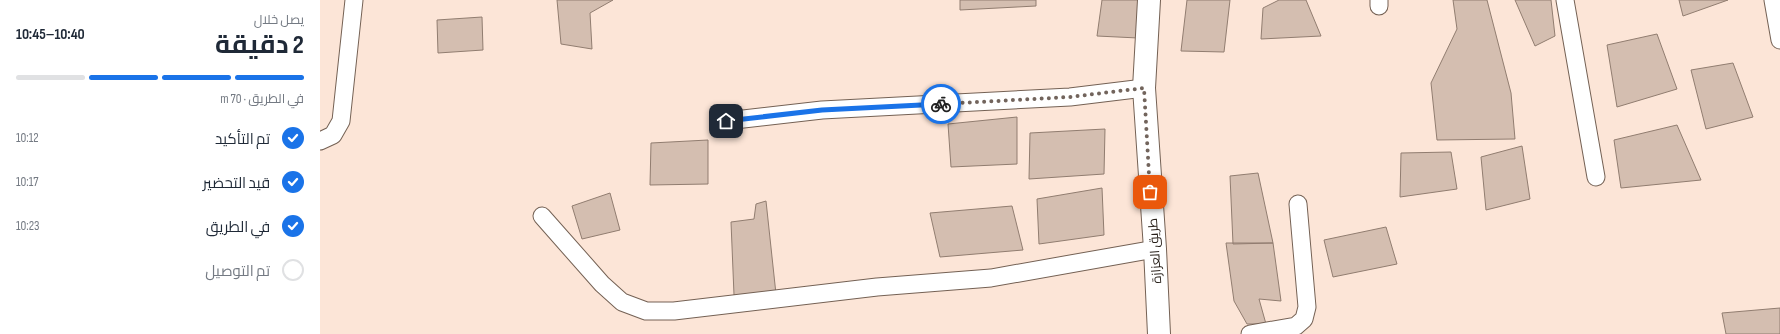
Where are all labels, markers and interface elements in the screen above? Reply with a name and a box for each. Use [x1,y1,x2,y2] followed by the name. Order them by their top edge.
[254,12,304,28] text: يصل خلال
[16,25,85,44] text: 10:40–10:45
[215,30,304,61] text: 2 دقيقة
[921,84,961,124] courier
[220,91,304,107] text: في الطريق · 70 m
[930,93,952,115] icon: bike
[709,104,743,138] pin
[715,110,737,132] icon: home
[282,127,304,149] icon: check
[16,130,39,146] text: 10:12
[215,130,270,149] text: تم التأكيد
[282,171,304,193] icon: check
[16,174,38,190] text: 10:17
[203,174,270,193] text: قيد التحضير
[1133,175,1167,209] pin
[1139,181,1161,203] icon: bag
[282,215,304,237] icon: check
[16,218,39,234] text: 10:23
[206,218,270,237] text: في الطريق
[1145,218,1165,284] street label: طريق العزازة
[205,262,270,281] text: تم التوصيل

